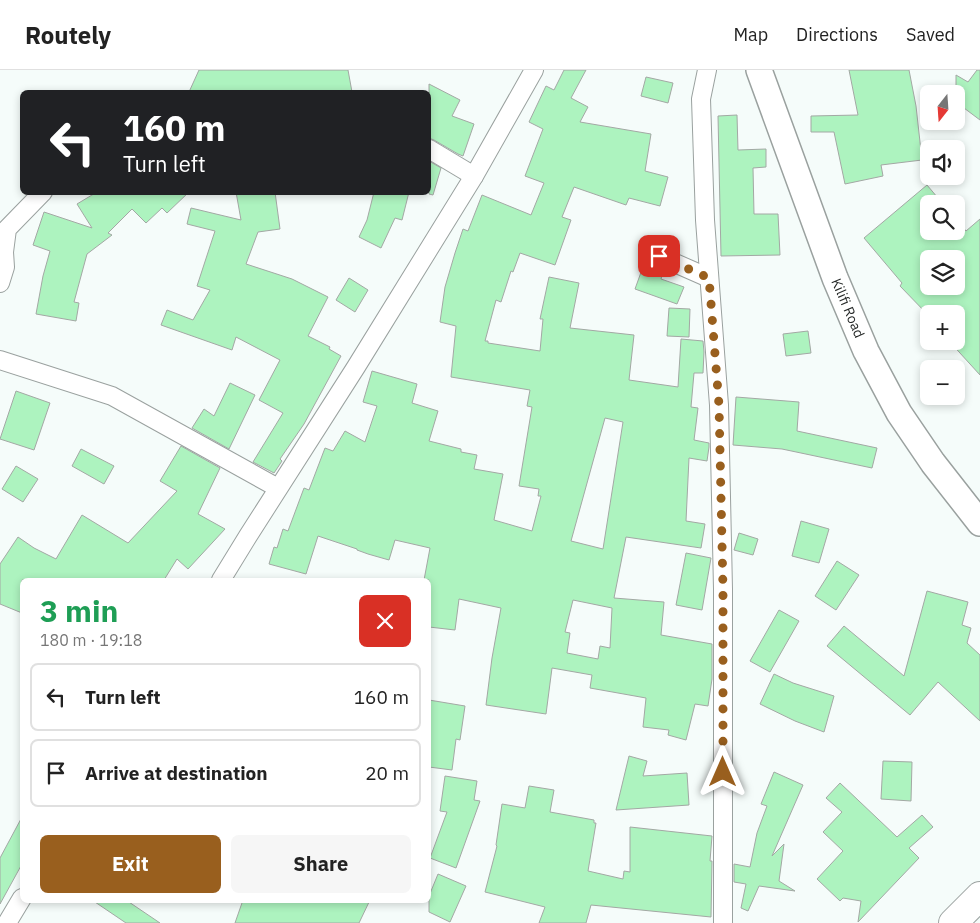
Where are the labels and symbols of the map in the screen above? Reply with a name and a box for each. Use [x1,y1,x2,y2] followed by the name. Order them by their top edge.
[920,85,965,130] north arrow
[638,235,680,277] pin
[827,275,869,341] street label: Kilifi Road
[696,745,748,797] position arrow

